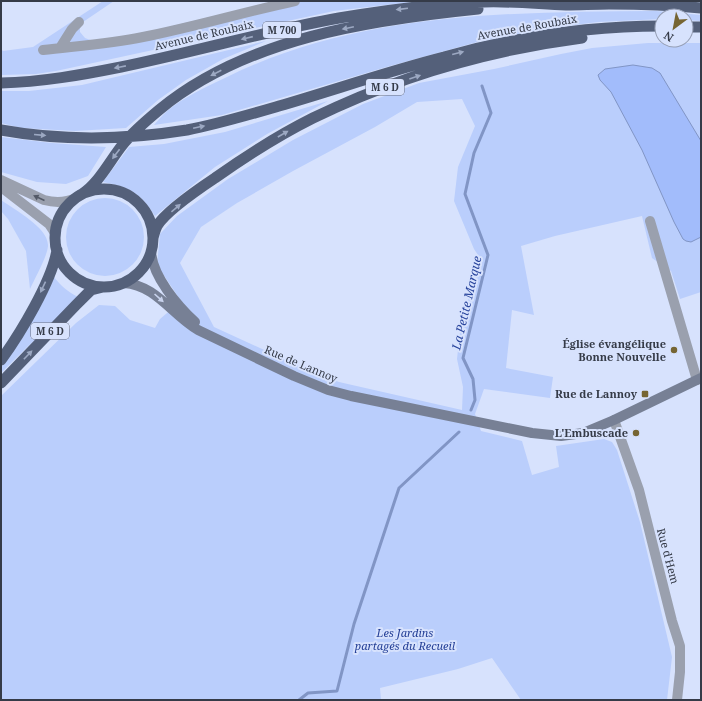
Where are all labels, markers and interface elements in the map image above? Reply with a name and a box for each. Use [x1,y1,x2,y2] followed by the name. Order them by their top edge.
[396,6,409,12] one-way arrow
[654,8,694,48] north arrow
[476,10,579,43] street label: Avenue de Roubaix
[153,16,255,53] street label: Avenue de Roubaix
[263,22,301,38] road number: M 700
[341,26,354,32] one-way arrow
[661,28,676,46] text: N
[241,35,253,41] one-way arrow
[452,50,464,56] one-way arrow
[114,64,127,70] one-way arrow
[210,70,222,76] one-way arrow
[409,74,421,80] one-way arrow
[366,79,404,95] road number: M 6 D
[193,124,205,130] one-way arrow
[277,131,289,138] one-way arrow
[34,132,46,138] one-way arrow
[112,149,120,159] one-way arrow
[32,194,44,200] one-way arrow
[171,203,181,212] one-way arrow
[447,254,486,352] water label: La Petite Marque
[40,281,46,292] one-way arrow
[153,294,164,303] one-way arrow
[31,323,69,339] road number: M 6 D
[563,336,666,364] place label: Église évangélique Bonne Nouvelle
[262,341,341,386] street label: Rue de Lannoy
[669,345,679,355] marker: Église évangélique Bonne Nouvelle
[23,350,33,360] one-way arrow
[555,386,638,401] place label: Rue de Lannoy
[640,389,650,399] marker: Rue de Lannoy
[555,425,628,440] place label: L'Embuscade
[631,428,641,438] marker: L'Embuscade
[654,526,683,586] street label: Rue d'Hem
[354,625,456,653] park label: Les Jardins partagés du Recueil

